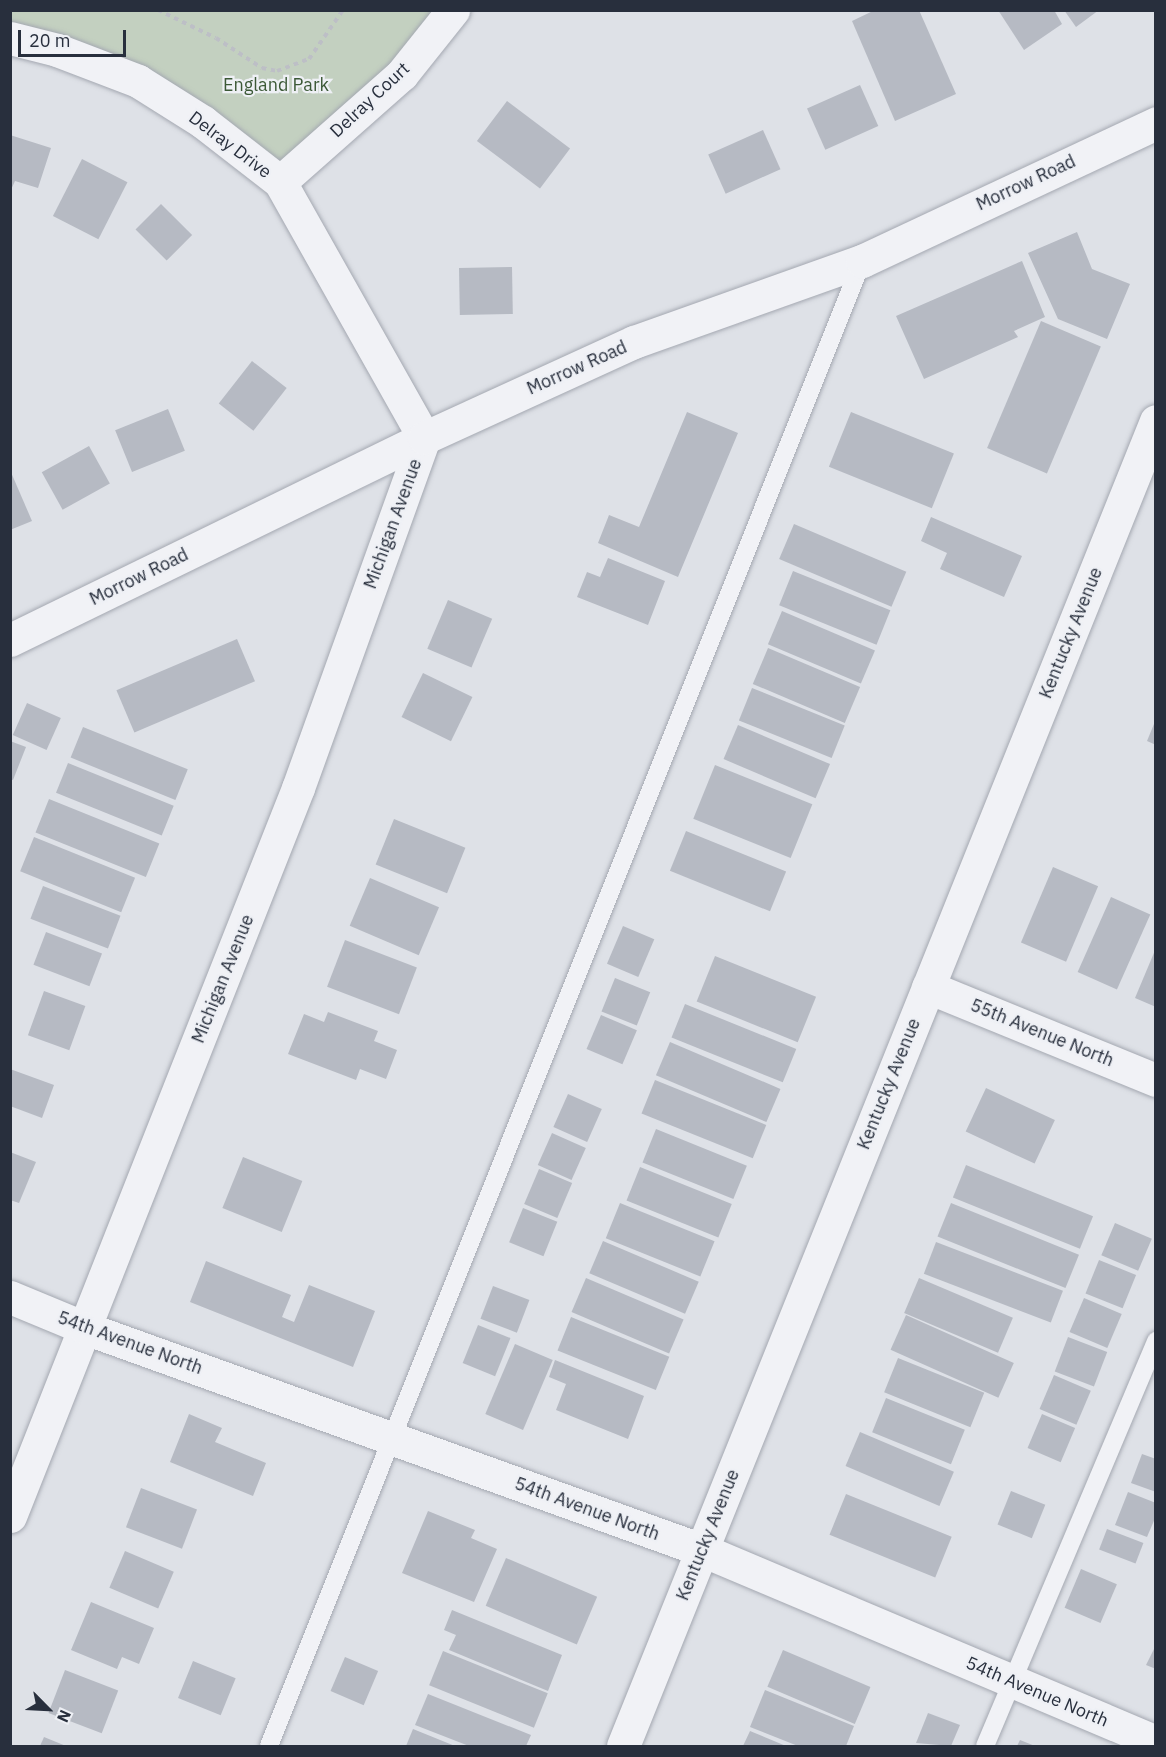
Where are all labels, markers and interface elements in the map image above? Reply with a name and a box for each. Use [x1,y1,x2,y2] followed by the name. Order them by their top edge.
[21,18,129,56] scale bar
[29,29,71,52] text: 20 m
[326,58,414,142] street label: Delray Court
[223,74,329,96] park label: England Park
[184,107,276,183] street label: Delray Drive
[973,151,1079,215] street label: Morrow Road
[524,336,630,400] street label: Morrow Road
[360,456,426,592] street label: Michigan Avenue
[86,544,192,610] street label: Morrow Road
[1035,564,1107,702] street label: Kentucky Avenue
[187,912,259,1046] street label: Michigan Avenue
[967,994,1117,1072] street label: 55th Avenue North
[853,1015,925,1153] street label: Kentucky Avenue
[55,1307,205,1379] street label: 54th Avenue North
[672,1466,744,1604] street label: Kentucky Avenue
[512,1473,662,1545] street label: 54th Avenue North
[962,1652,1112,1732] street label: 54th Avenue North
[18,1679,78,1739] north arrow
[53,1707,76,1726] text: N

